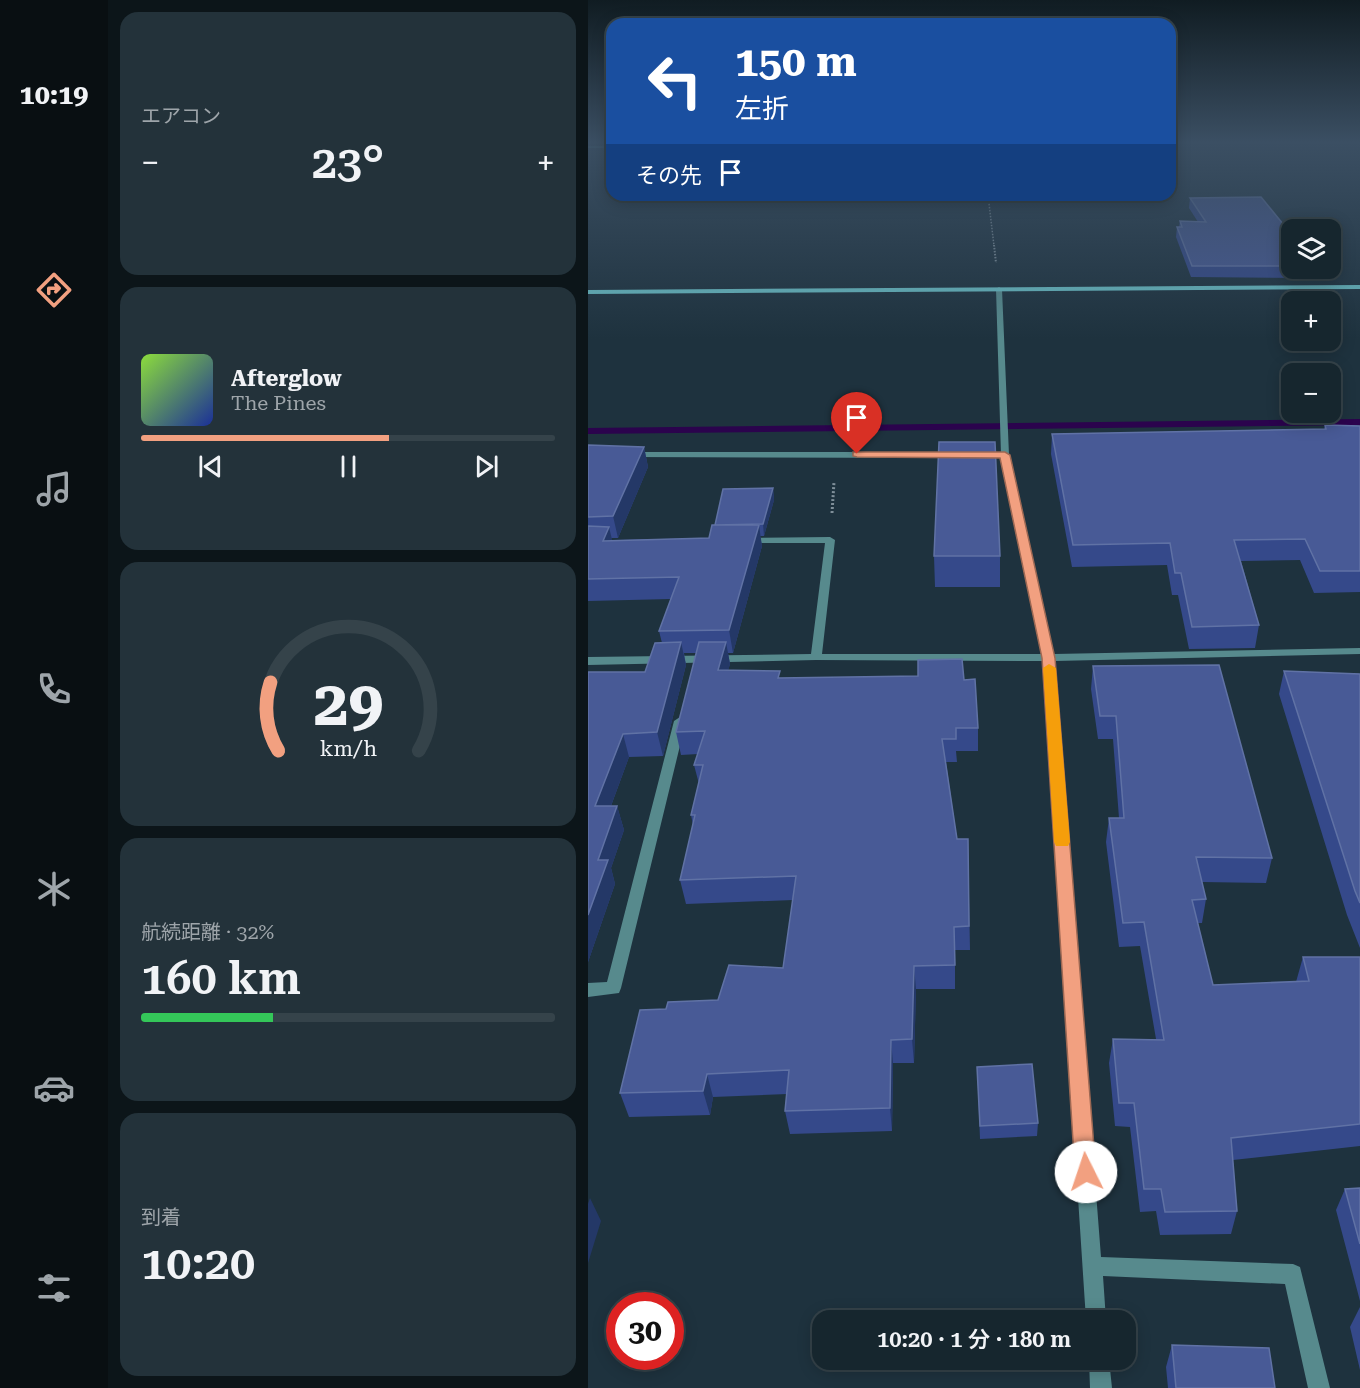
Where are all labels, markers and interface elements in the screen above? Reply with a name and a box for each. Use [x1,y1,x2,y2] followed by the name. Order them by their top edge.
[735,37,857,86] text: 150 m
[636,42,714,120] icon: left
[20,79,88,111] text: 10:19
[735,93,789,125] text: 左折
[141,104,221,128] text: エアコン
[312,136,384,189] text: 23°
[141,143,159,182] text: −
[537,143,555,182] text: +
[714,156,747,189] icon: arrive
[636,163,702,188] text: その先
[1281,219,1341,423] map controls
[1281,219,1341,279] button: layers
[33,269,75,311] icon: directions
[1281,291,1341,351] button: +
[1281,363,1341,423] button: −
[231,366,342,391] text: Afterglow
[231,391,326,415] text: The Pines
[831,392,882,454] pin
[840,401,873,434] icon: arrive
[194,450,227,483] icon: previous
[332,450,365,483] icon: pause
[470,450,503,483] icon: next
[33,468,75,510] icon: music
[313,667,383,740] text: 29
[33,668,75,710] icon: phone
[319,736,377,761] text: km/h
[33,868,75,910] icon: climate
[141,920,274,944] text: 航続距離 · 32%
[141,952,301,1005] text: 160 km
[33,1067,75,1109] icon: car
[1054,1140,1118,1204] position arrow
[141,1205,181,1229] text: 到着
[141,1237,255,1290] text: 10:20
[33,1267,75,1309] icon: filters
[606,1292,684,1370] speed limit sign: 30
[877,1327,1071,1352] text: 10:20 · 1 分 · 180 m

